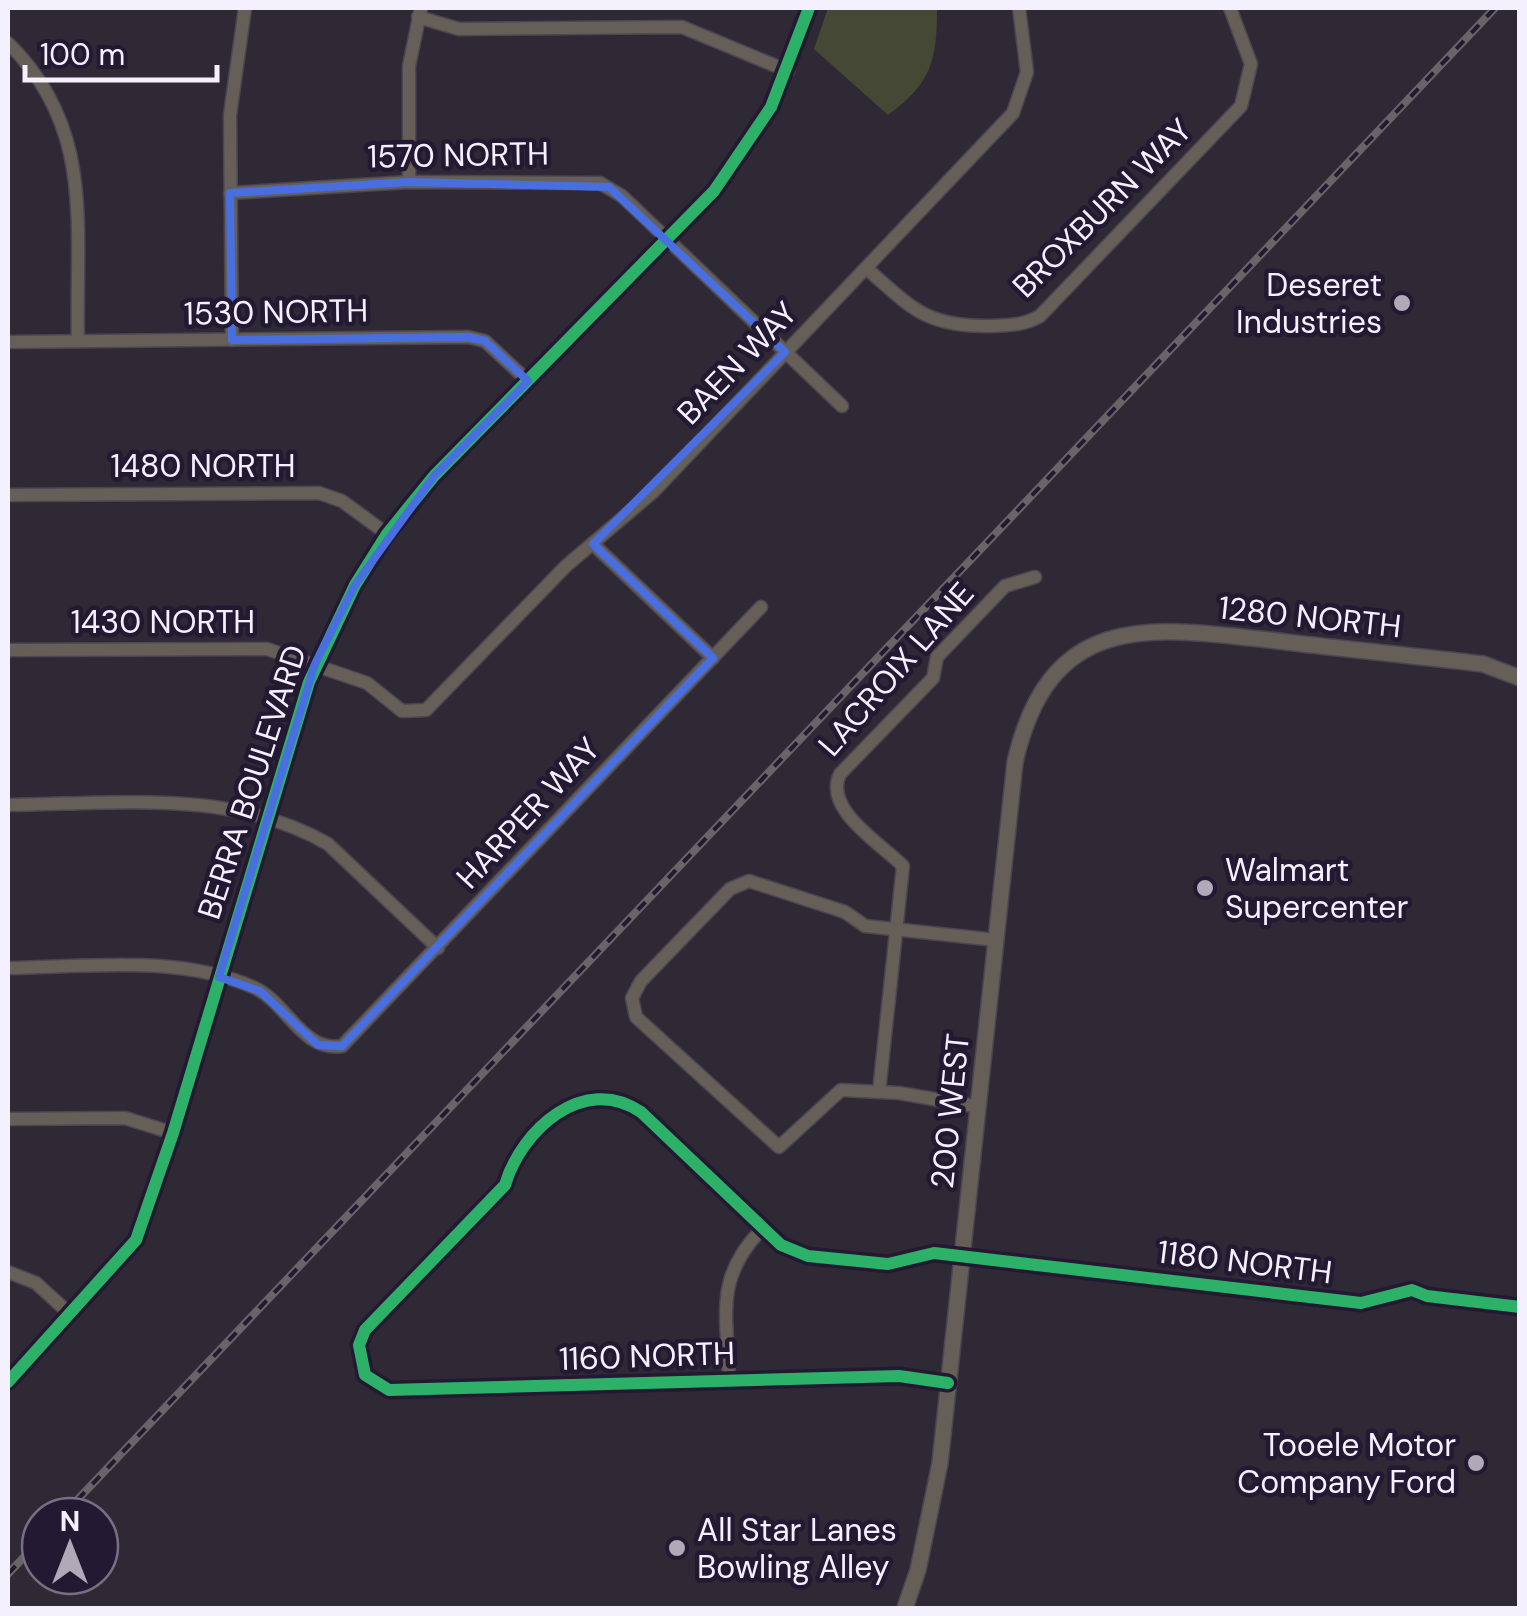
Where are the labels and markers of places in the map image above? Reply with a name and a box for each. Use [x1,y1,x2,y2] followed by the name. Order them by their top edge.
[1236,264,1382,343] place label: Deseret Industries
[1391,292,1413,314] marker: Deseret Industries
[1225,849,1408,928] place label: Walmart Supercenter
[1194,877,1216,899] marker: Walmart Supercenter
[1237,1424,1456,1503] place label: Tooele Motor Company Ford
[1465,1452,1487,1474] marker: Tooele Motor Company Ford
[697,1509,897,1588] place label: All Star Lanes Bowling Alley
[666,1537,688,1559] marker: All Star Lanes Bowling Alley

